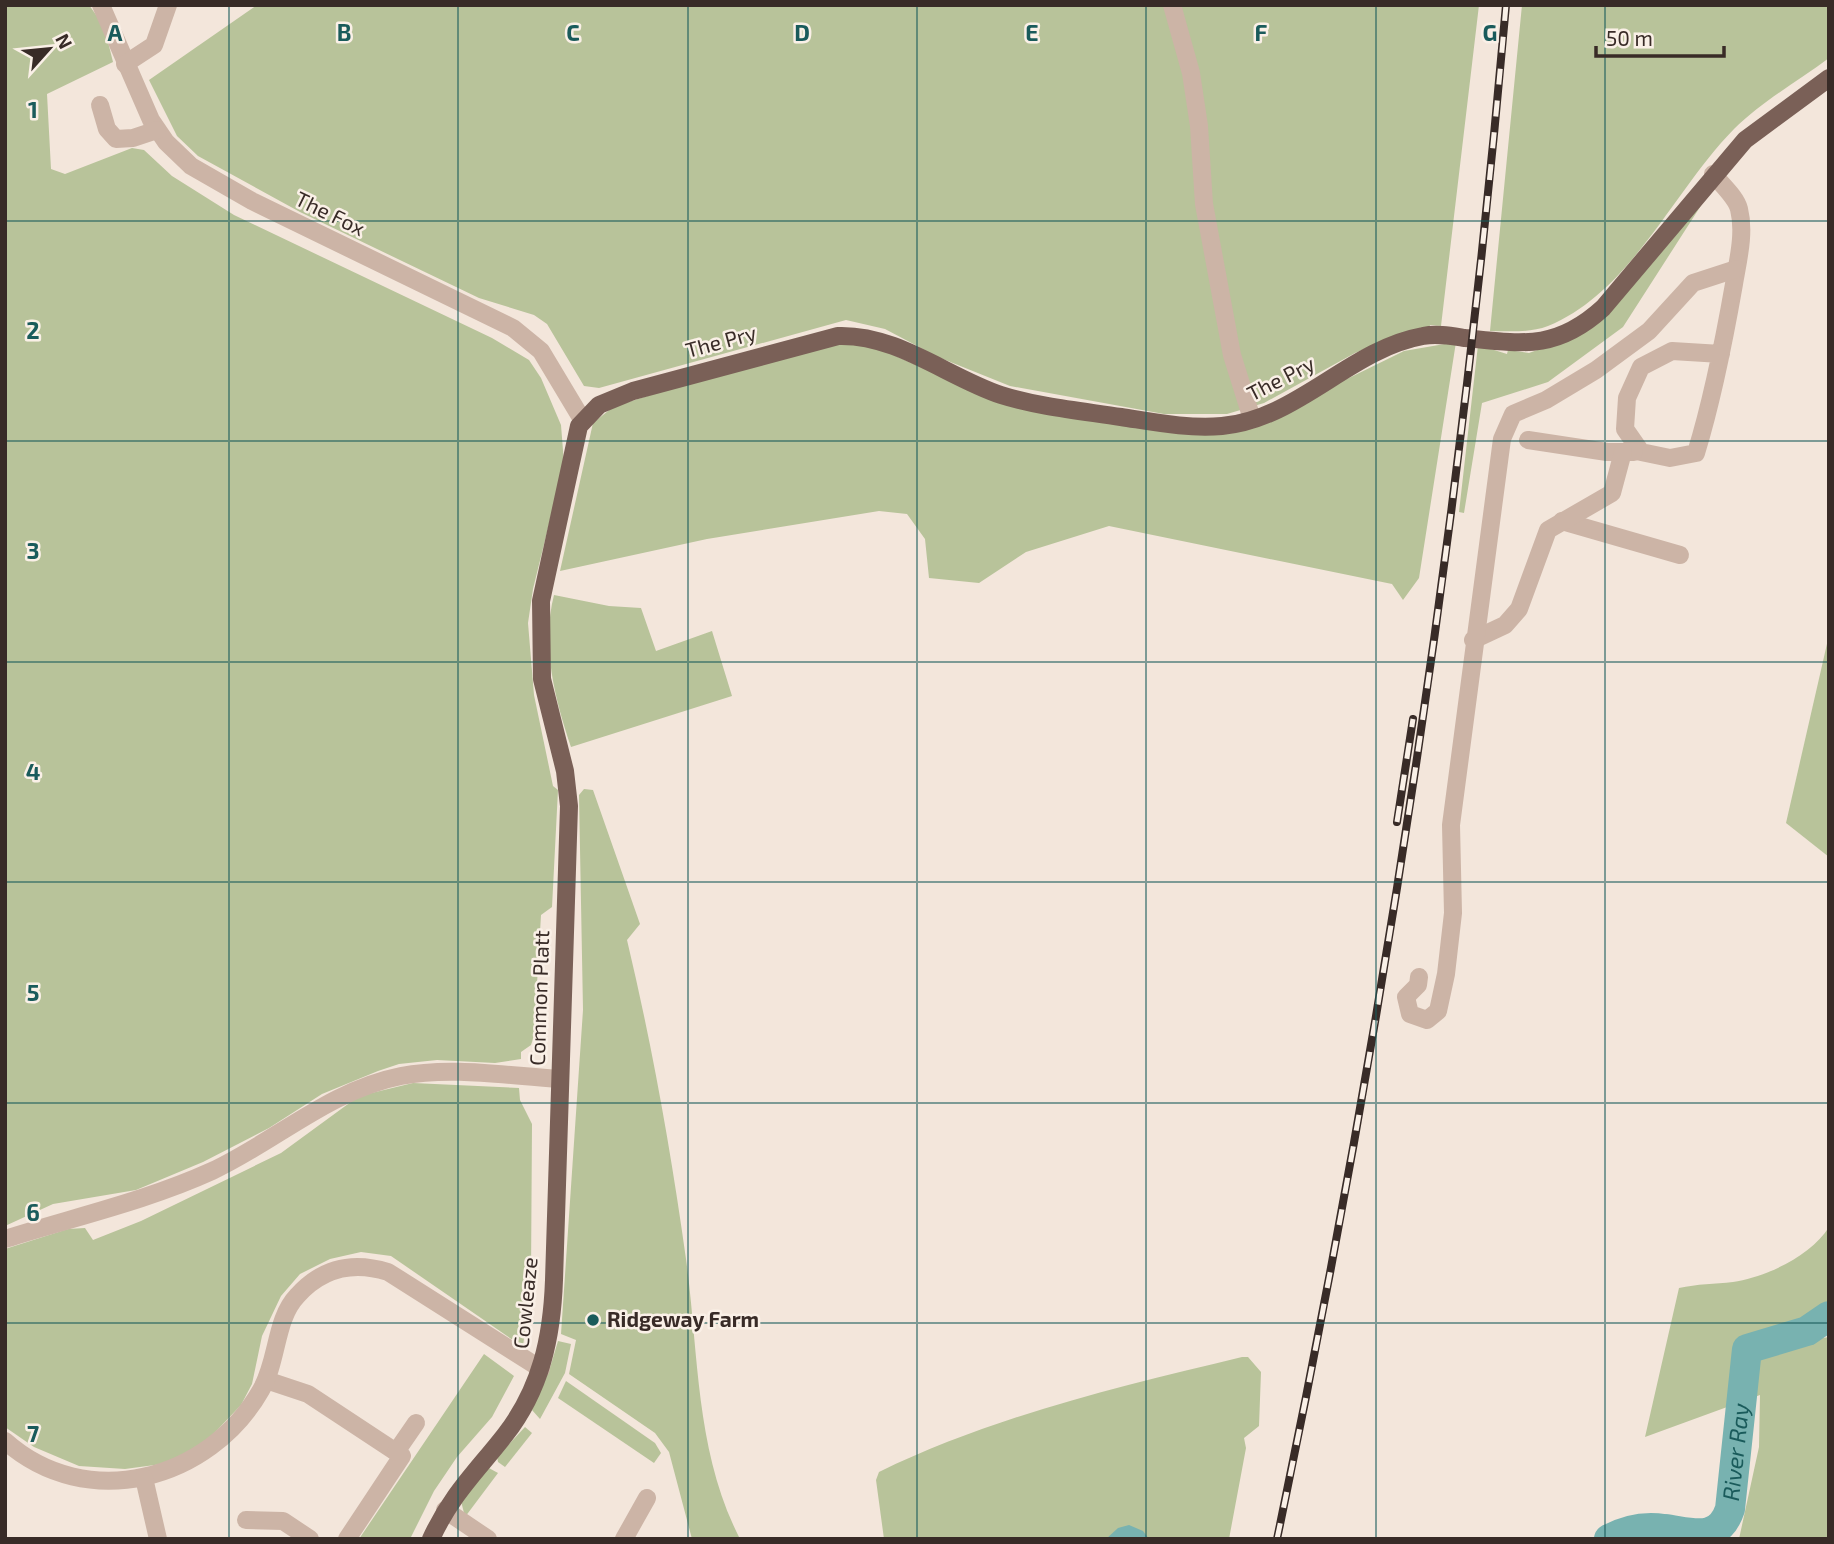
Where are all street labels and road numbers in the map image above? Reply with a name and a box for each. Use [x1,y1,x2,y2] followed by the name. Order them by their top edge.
[292,185,369,240] street label: The Fox
[682,319,759,362] street label: The Pry
[1242,350,1318,405] street label: The Pry
[524,930,553,1066] street label: Common Platt
[507,1256,542,1350] street label: Cowleaze

